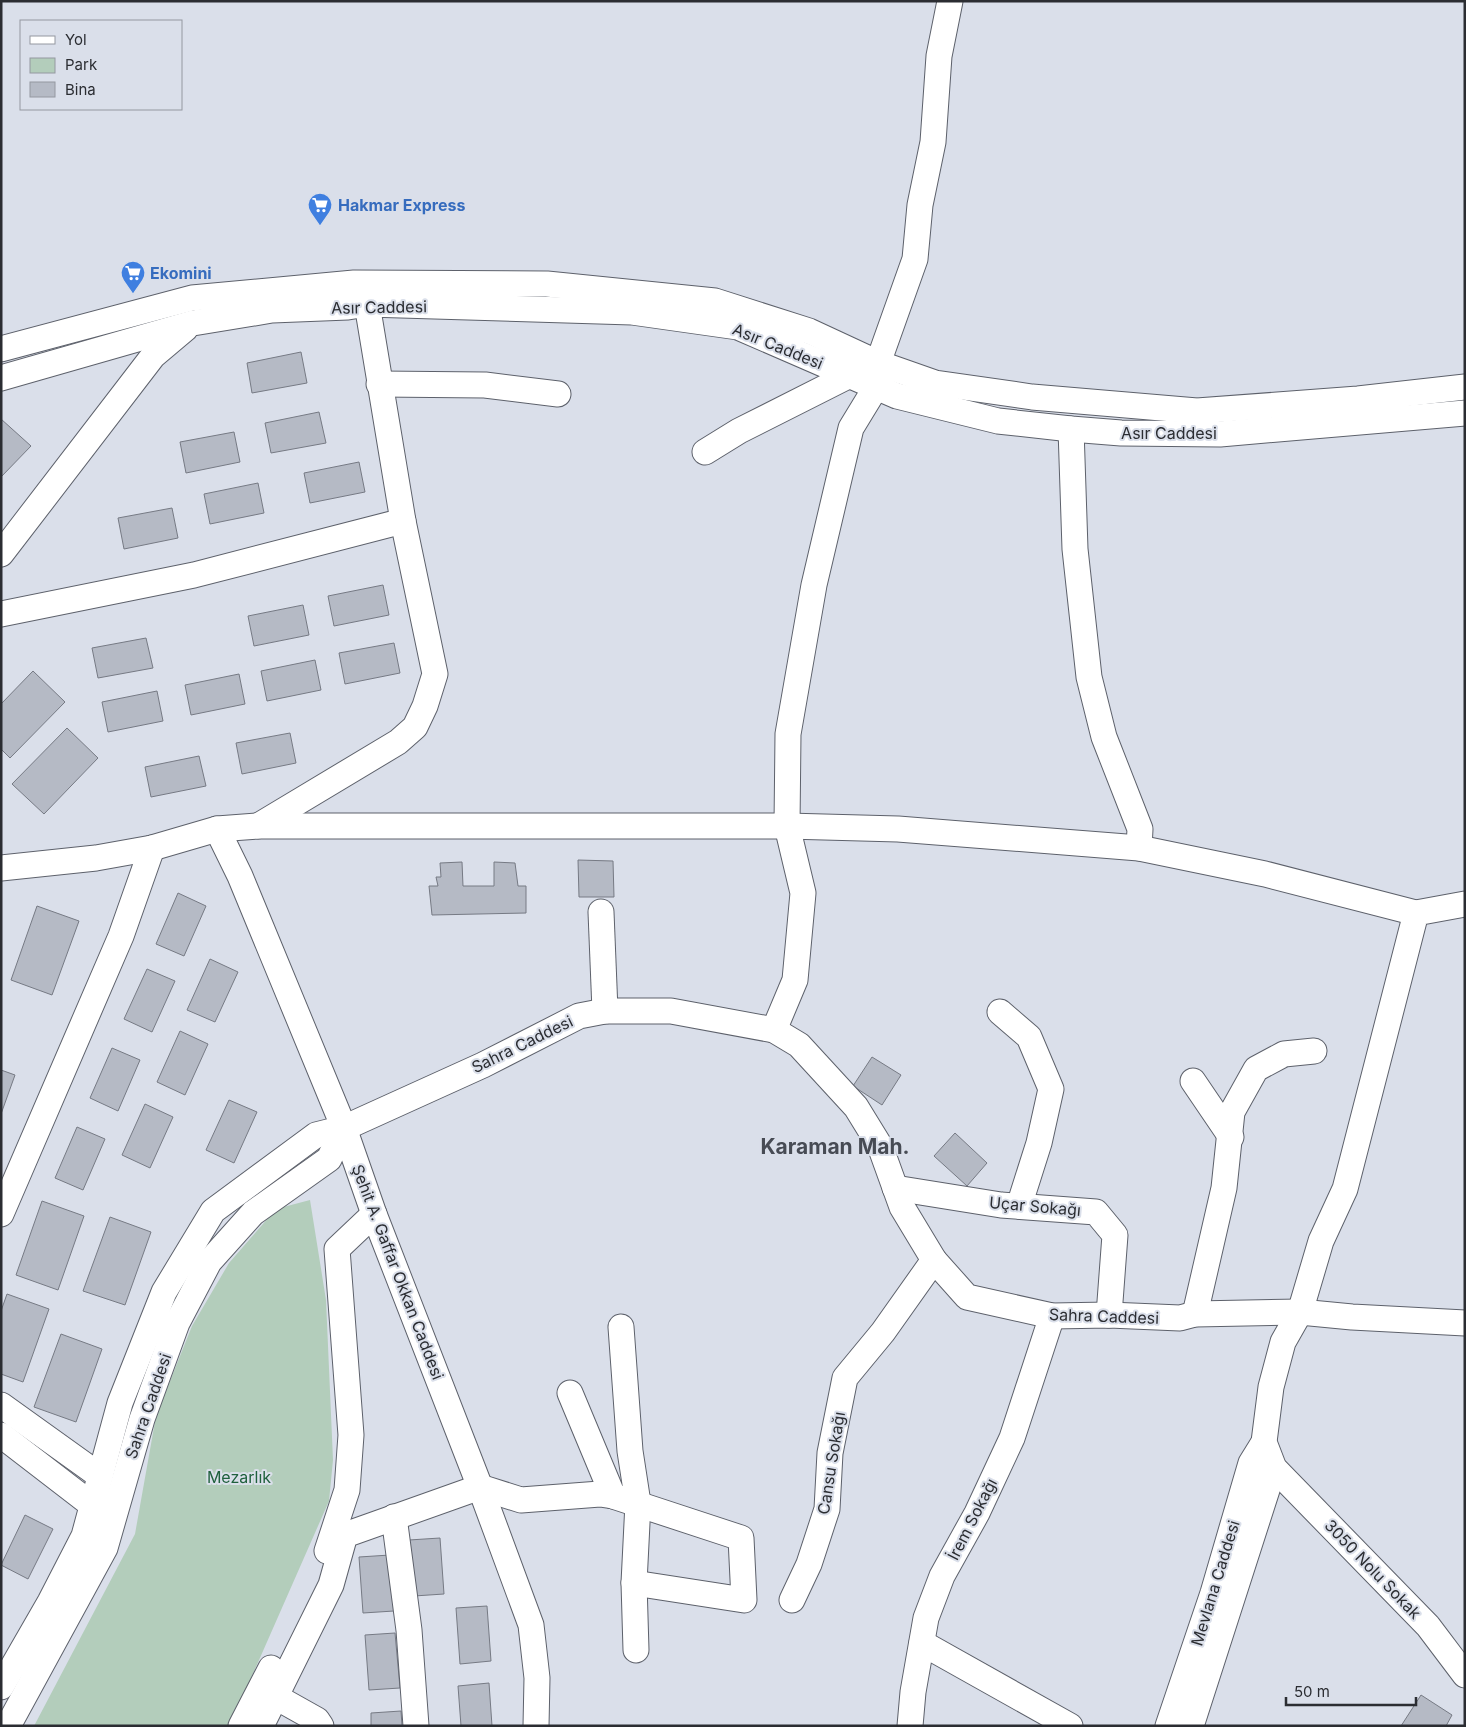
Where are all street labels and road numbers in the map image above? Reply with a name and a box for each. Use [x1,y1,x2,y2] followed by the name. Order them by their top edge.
[331,296,427,318] street label: Asır Caddesi
[730,319,826,373] street label: Asır Caddesi
[1121,423,1217,443] street label: Asır Caddesi
[468,1011,576,1077] street label: Sahra Caddesi
[348,1162,448,1382] street label: Şehit A. Gaffar Okkan Caddesi
[988,1192,1082,1220] street label: Uçar Sokağı
[1049,1304,1159,1328] street label: Sahra Caddesi
[121,1351,175,1461] street label: Sahra Caddesi
[813,1410,849,1516] street label: Cansu Sokağı
[943,1475,1001,1563] street label: İrem Sokağı
[1321,1515,1426,1623] street label: 3050 Nolu Sokak
[1186,1518,1244,1648] street label: Mevlana Caddesi

